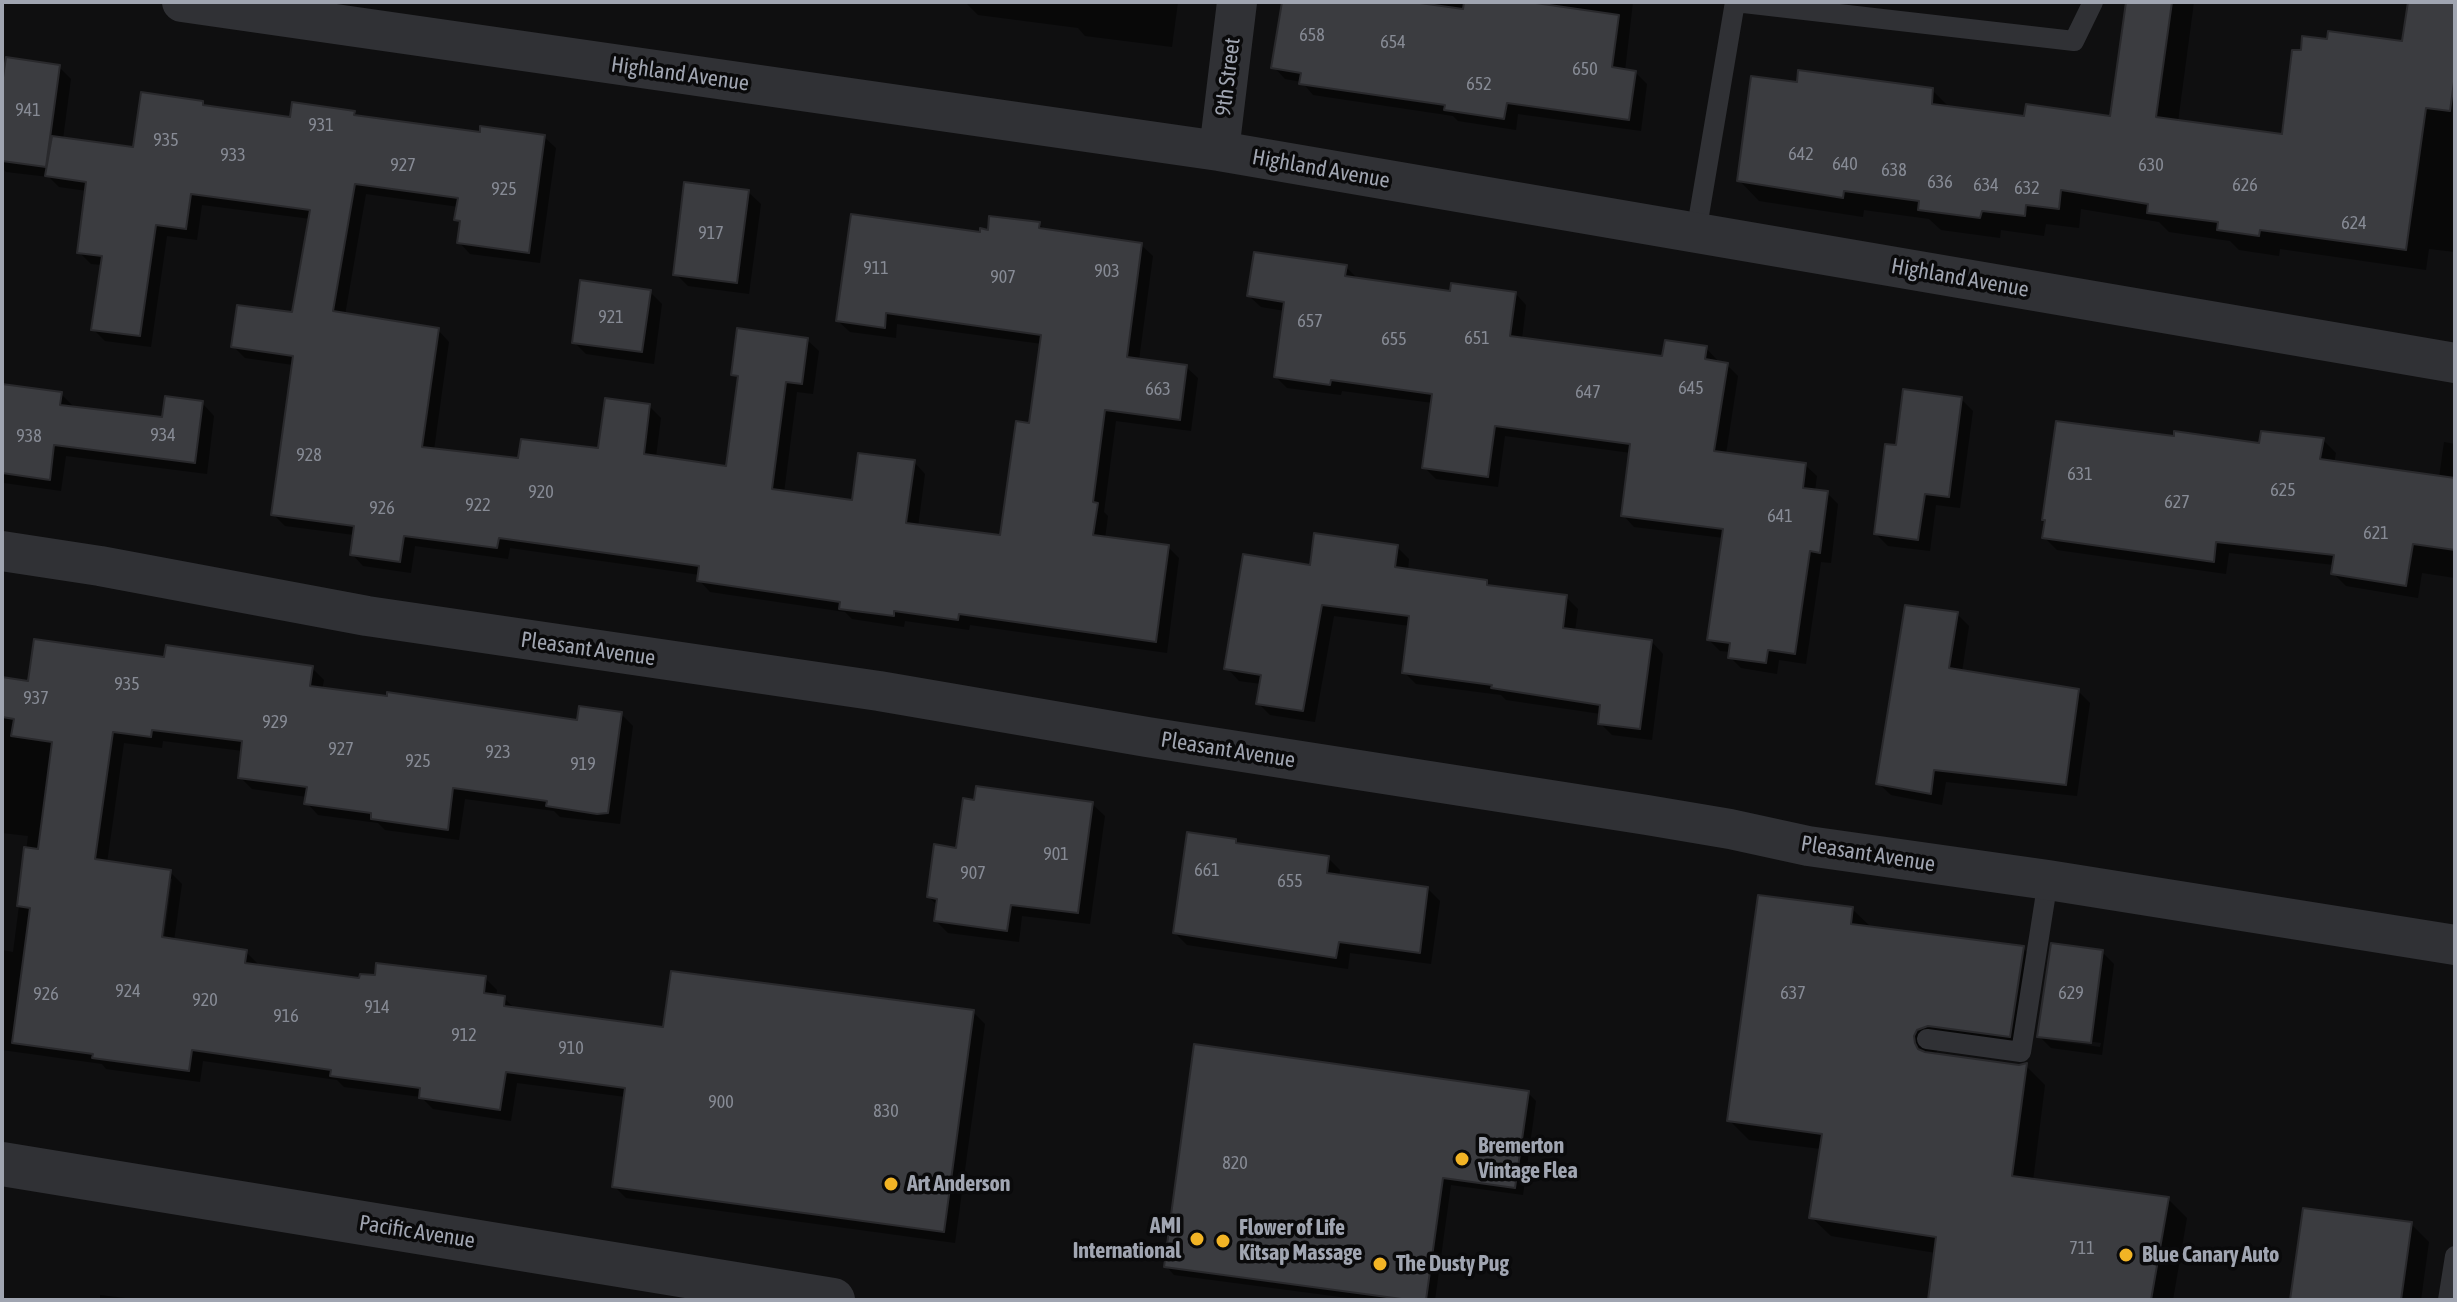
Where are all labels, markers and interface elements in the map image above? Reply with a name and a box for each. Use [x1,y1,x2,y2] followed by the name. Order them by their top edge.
[1299,24,1325,46] house number: 658
[1380,31,1406,53] house number: 654
[1210,36,1246,118] street label: 9th Street
[609,51,751,97] street label: Highland Avenue
[1572,58,1598,80] house number: 650
[1466,73,1492,95] house number: 652
[15,99,41,121] house number: 941
[308,114,334,136] house number: 931
[153,129,179,151] house number: 935
[1788,143,1814,165] house number: 642
[220,144,246,166] house number: 933
[1250,144,1392,194] street label: Highland Avenue
[1832,153,1858,175] house number: 640
[390,154,416,176] house number: 927
[2138,154,2164,176] house number: 630
[1881,159,1907,181] house number: 638
[1927,171,1953,193] house number: 636
[1973,174,1999,196] house number: 634
[2232,174,2258,196] house number: 626
[2014,177,2040,199] house number: 632
[491,178,517,200] house number: 925
[2341,212,2367,234] house number: 624
[698,222,724,244] house number: 917
[1889,253,2031,303] street label: Highland Avenue
[863,257,889,279] house number: 911
[1094,260,1120,282] house number: 903
[990,266,1016,288] house number: 907
[598,306,624,328] house number: 921
[1297,310,1323,332] house number: 657
[1464,327,1490,349] house number: 651
[1381,328,1407,350] house number: 655
[1678,377,1704,399] house number: 645
[1145,378,1171,400] house number: 663
[1575,381,1601,403] house number: 647
[150,424,176,446] house number: 934
[16,425,42,447] house number: 938
[296,444,322,466] house number: 928
[2067,463,2093,485] house number: 631
[2270,479,2296,501] house number: 625
[528,481,554,503] house number: 920
[2164,491,2190,513] house number: 627
[465,494,491,516] house number: 922
[369,497,395,519] house number: 926
[1767,505,1793,527] house number: 641
[2363,522,2389,544] house number: 621
[519,626,657,672] street label: Pleasant Avenue
[114,673,140,695] house number: 935
[23,687,49,709] house number: 937
[262,711,288,733] house number: 929
[1159,726,1297,774] street label: Pleasant Avenue
[328,738,354,760] house number: 927
[485,741,511,763] house number: 923
[405,750,431,772] house number: 925
[570,753,596,775] house number: 919
[1799,830,1937,878] street label: Pleasant Avenue
[1043,843,1069,865] house number: 901
[1194,859,1220,881] house number: 661
[960,862,986,884] house number: 907
[1277,870,1303,892] house number: 655
[115,980,141,1002] house number: 924
[1780,982,1806,1004] house number: 637
[2058,982,2084,1004] house number: 629
[33,983,59,1005] house number: 926
[192,989,218,1011] house number: 920
[364,996,390,1018] house number: 914
[273,1005,299,1027] house number: 916
[451,1024,477,1046] house number: 912
[558,1037,584,1059] house number: 910
[708,1091,734,1113] house number: 900
[873,1100,899,1122] house number: 830
[1478,1133,1578,1184] place label: Bremerton Vintage Flea
[1453,1150,1471,1168] marker: Bremerton Vintage Flea
[1222,1152,1248,1174] house number: 820
[907,1171,1011,1197] place label: Art Anderson
[882,1175,900,1193] marker: Art Anderson
[357,1210,477,1254] street label: Pacific Avenue
[1073,1213,1181,1264] place label: AMI International
[1239,1215,1362,1266] place label: Flower of Life Kitsap Massage
[1188,1230,1206,1248] marker: AMI International
[1214,1232,1232,1250] marker: Flower of Life Kitsap Massage
[2069,1237,2095,1259] house number: 711
[2142,1242,2279,1268] place label: Blue Canary Auto
[2117,1246,2135,1264] marker: Blue Canary Auto
[1396,1251,1509,1277] place label: The Dusty Pug
[1371,1255,1389,1273] marker: The Dusty Pug

